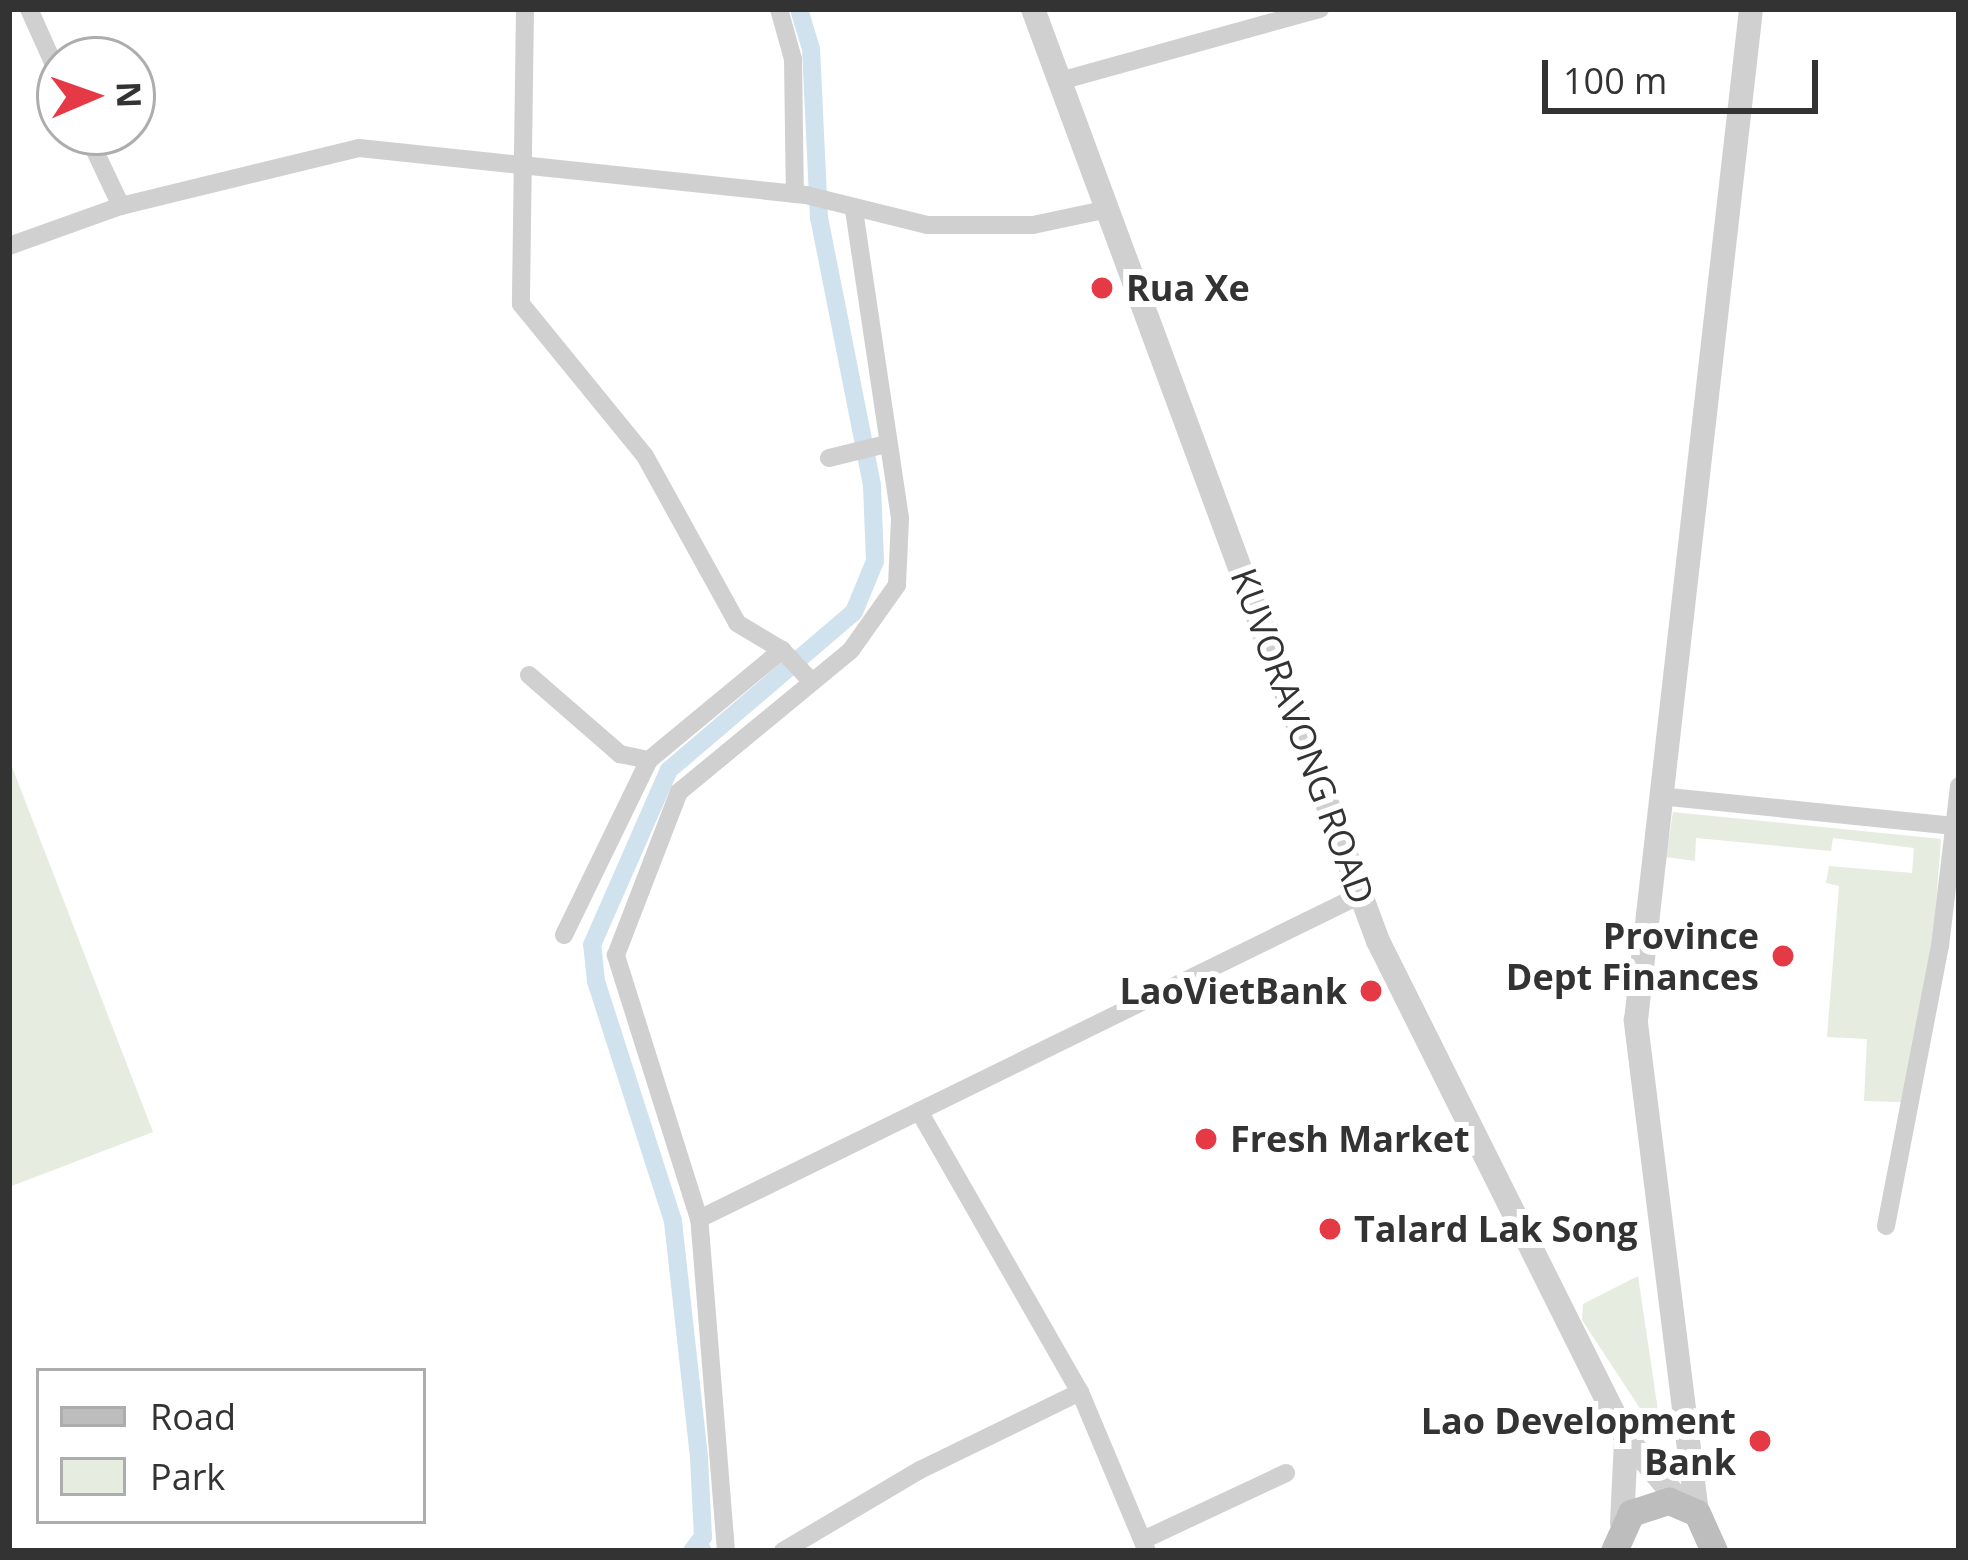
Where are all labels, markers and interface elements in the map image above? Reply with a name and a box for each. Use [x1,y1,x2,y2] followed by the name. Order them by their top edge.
[36,36,156,156] north arrow
[1548,36,1824,110] scale bar
[1563,56,1667,105] text: 100 m
[107,81,152,109] text: N
[1126,266,1250,310] place label: Rua Xe
[1089,275,1115,301] marker: Rua Xe
[1222,562,1384,910] street label: KUVORAVONG ROAD
[1506,913,1759,998] place label: Province Dept Finances
[1770,943,1796,969] marker: Province Dept Finances
[1119,969,1347,1013] place label: LaoVietBank
[1358,978,1384,1004] marker: LaoVietBank
[1230,1117,1470,1161] place label: Fresh Market
[1193,1126,1219,1152] marker: Fresh Market
[1354,1207,1638,1251] place label: Talard Lak Song
[1317,1216,1343,1242] marker: Talard Lak Song
[36,1368,426,1524] legend
[150,1392,236,1441] text: Road
[1421,1398,1736,1483] place label: Lao Development Bank
[1747,1428,1773,1454] marker: Lao Development Bank
[150,1452,225,1501] text: Park

